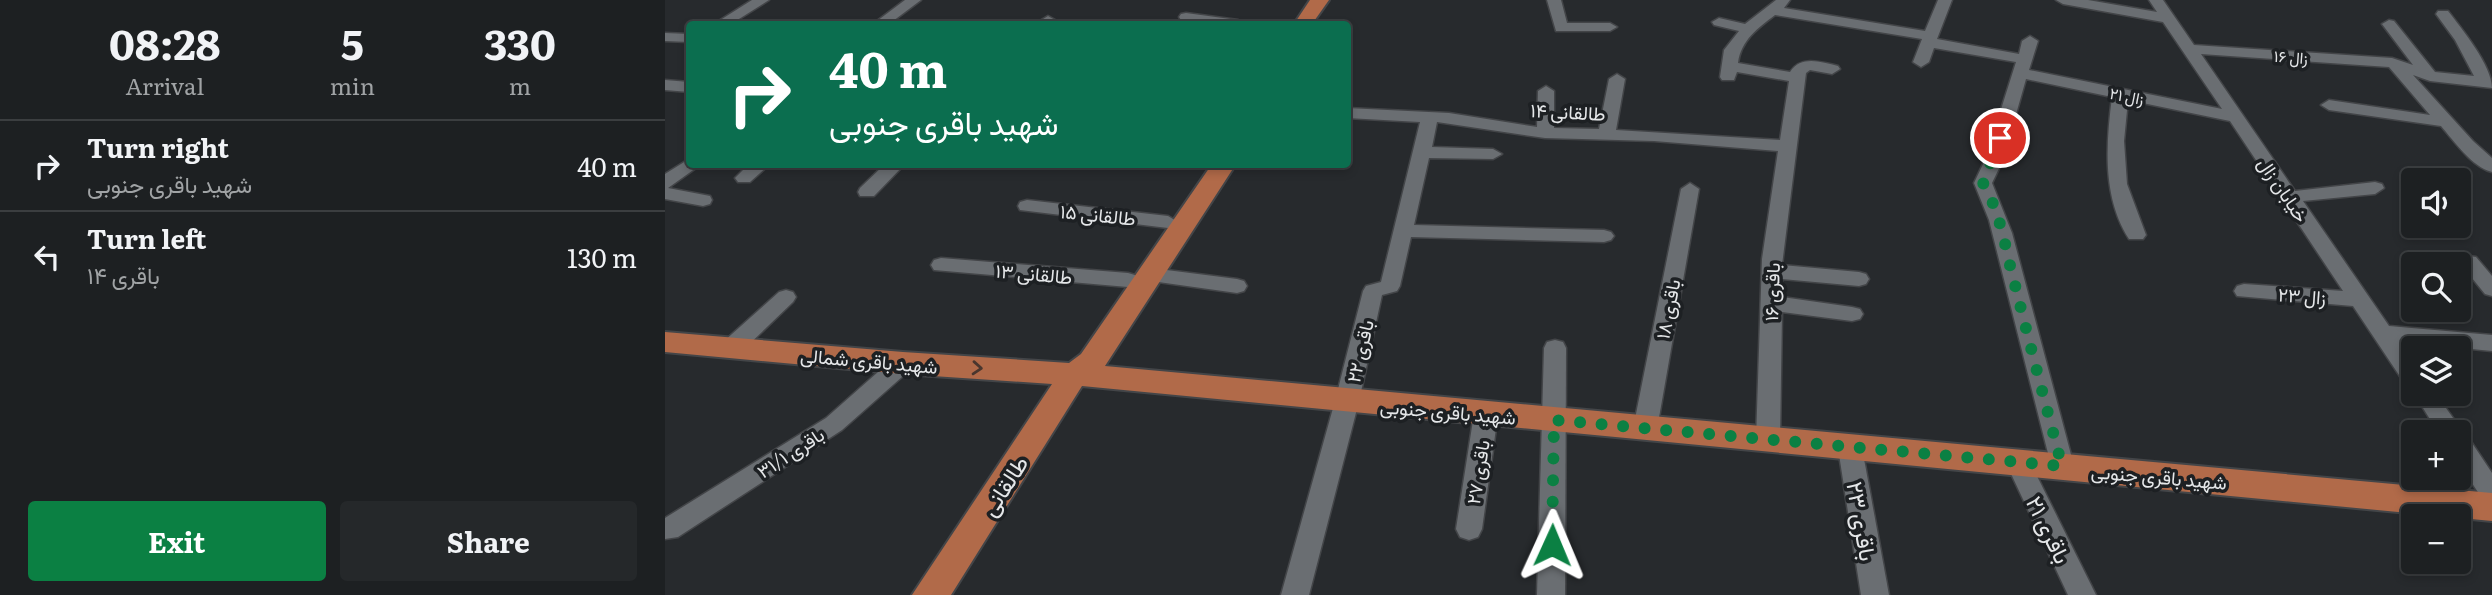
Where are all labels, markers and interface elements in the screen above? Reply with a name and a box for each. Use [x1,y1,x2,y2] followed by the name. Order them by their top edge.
[109,11,221,73] text: 08:28
[341,11,364,73] text: 5
[484,11,556,73] text: 330
[829,30,947,103] text: 40 m
[2273,43,2309,69] street label: زال ۱۶
[714,49,805,140] icon: right
[126,68,204,102] text: Arrival
[330,68,375,102] text: min
[509,68,531,102] text: m
[2108,80,2146,110] street label: زال ۲۱
[1530,95,1606,127] street label: طالقانی ۱۴
[829,97,1059,145] text: شهید باقری جنوبی
[1970,108,2030,168] pin
[1981,119,2019,157] icon: arrive
[87,127,229,166] text: Turn right
[577,146,637,185] text: 40 m
[28,147,66,185] icon: right
[2252,151,2316,227] street label: خیابان زال
[87,166,252,200] text: شهید باقری جنوبی
[2401,168,2471,574] map controls
[2401,168,2471,238] button: sound
[1059,196,1137,232] street label: طالقانی ۱۵
[87,218,206,257] text: Turn left
[567,237,637,276] text: 130 m
[28,238,66,276] icon: left
[2401,252,2471,322] button: search
[995,256,1073,290] street label: طالقانی ۱۳
[87,257,160,291] text: باقری ۱۴
[1756,262,1786,322] street label: باقری ۱۶
[1647,277,1687,341] street label: باقری ۱۸
[2277,279,2327,311] street label: زال ۲۳
[1338,317,1380,385] street label: باقری ۲۲
[2401,336,2471,406] button: layers
[799,340,939,380] street label: شهید باقری شمالی
[972,360,983,375] one-way arrow
[1379,391,1517,431] street label: شهید باقری جنوبی
[751,420,829,484] street label: باقری ۳۱/۱
[2401,420,2471,490] button: +
[1458,438,1496,506] street label: باقری ۲۷
[971,448,1035,522] street label: طالقانی
[2090,456,2228,496] street label: شهید باقری جنوبی
[1839,479,1887,563] street label: باقری ۲۳
[2019,489,2081,569] street label: باقری ۲۱
[28,501,326,581] button: Exit
[340,501,637,581] button: Share
[2401,504,2471,574] button: −
[1515,508,1589,582] position arrow

